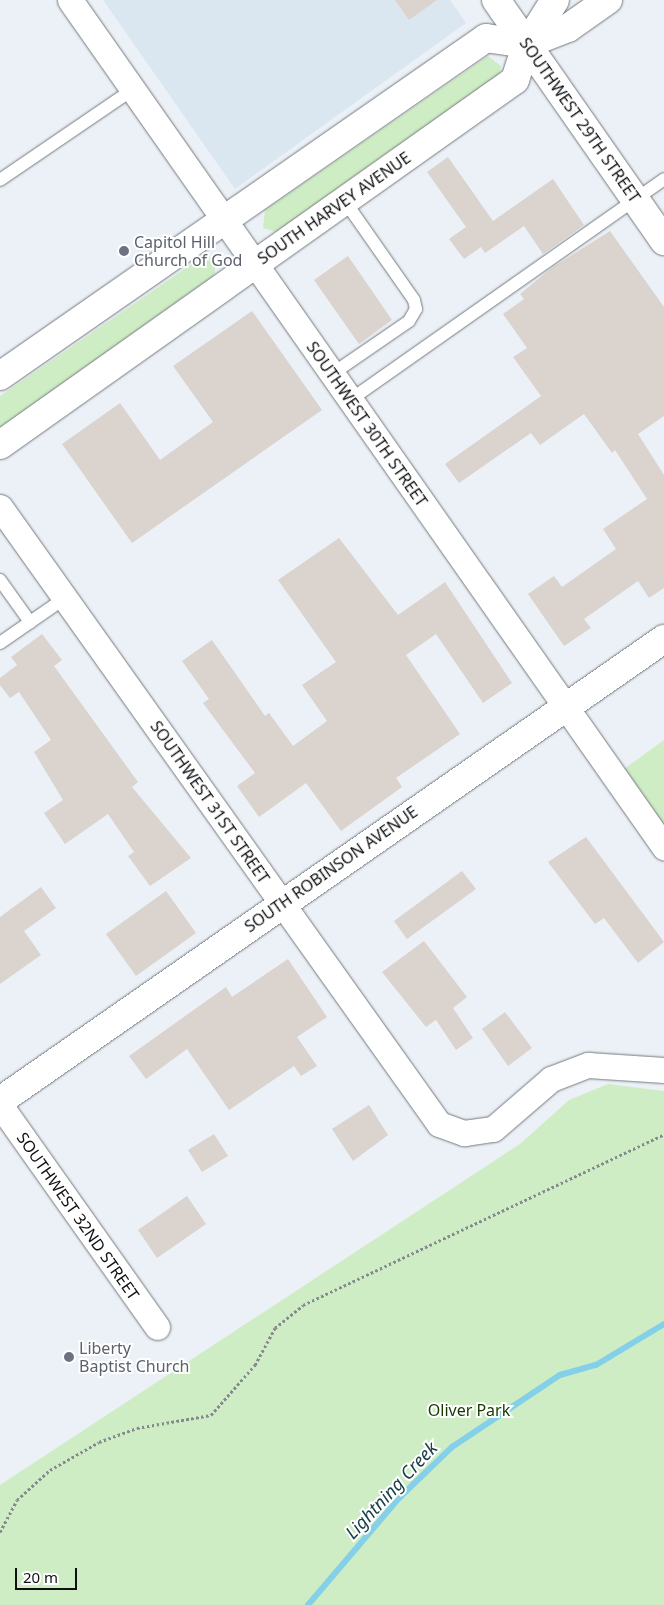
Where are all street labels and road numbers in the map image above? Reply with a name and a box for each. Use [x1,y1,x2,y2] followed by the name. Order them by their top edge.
[516,34,644,206] street label: SOUTHWEST 29TH STREET
[254,148,414,268] street label: SOUTH HARVEY AVENUE
[303,338,431,510] street label: SOUTHWEST 30TH STREET
[147,717,273,887] street label: SOUTHWEST 31ST STREET
[241,802,421,936] street label: SOUTH ROBINSON AVENUE
[13,1129,143,1303] street label: SOUTHWEST 32ND STREET

